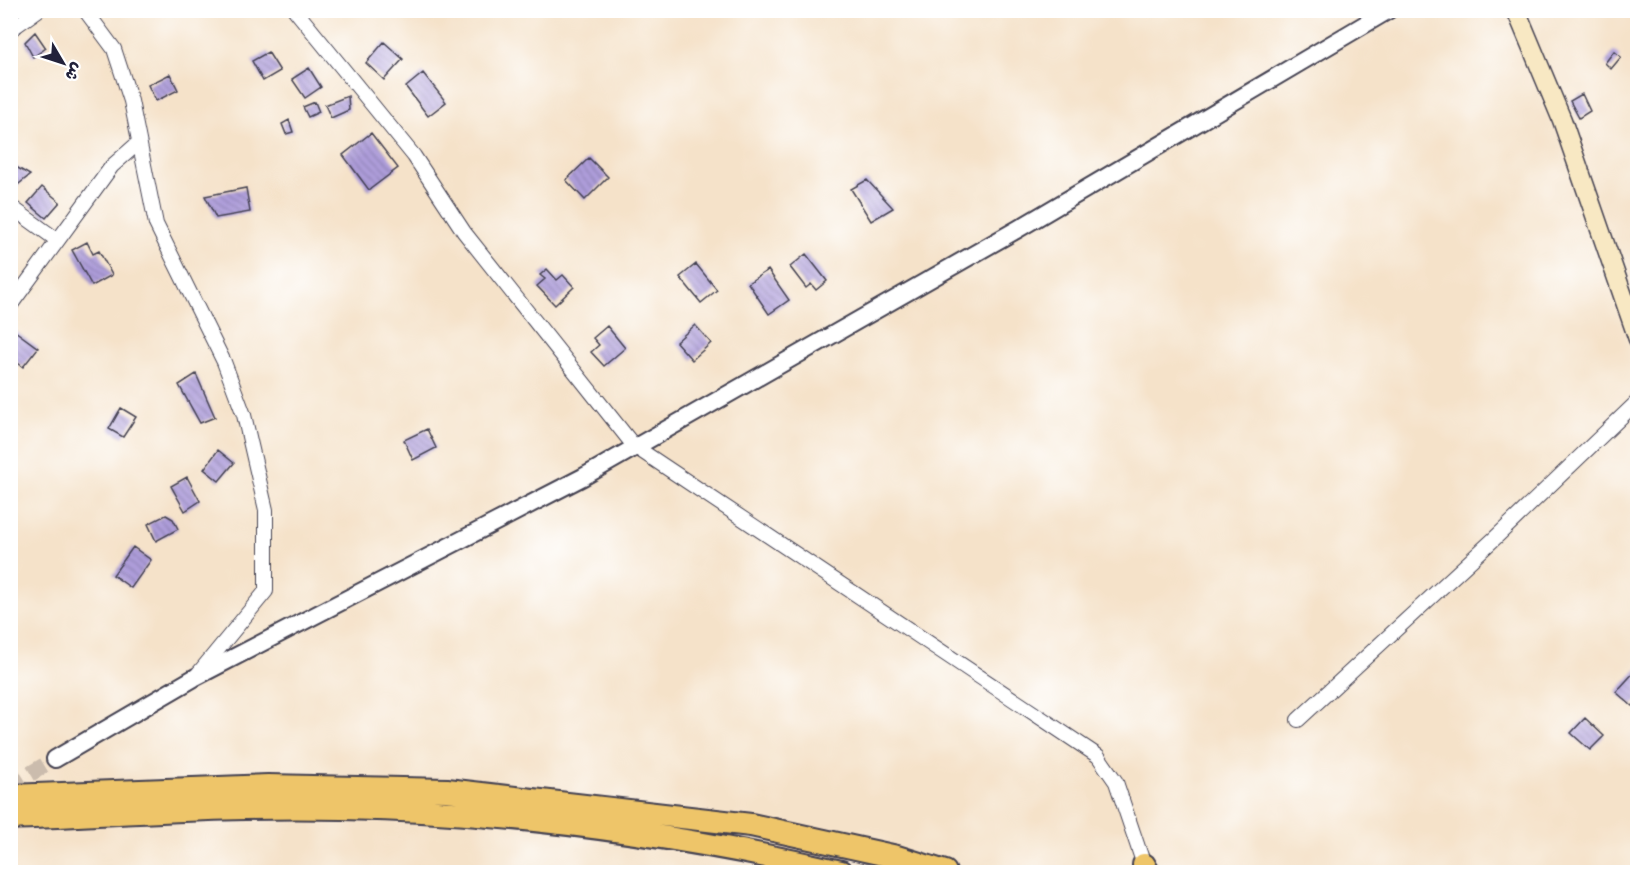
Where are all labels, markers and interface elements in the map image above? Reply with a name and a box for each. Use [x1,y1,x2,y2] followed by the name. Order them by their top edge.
[33,33,93,93] north arrow
[61,59,87,85] text: ش

